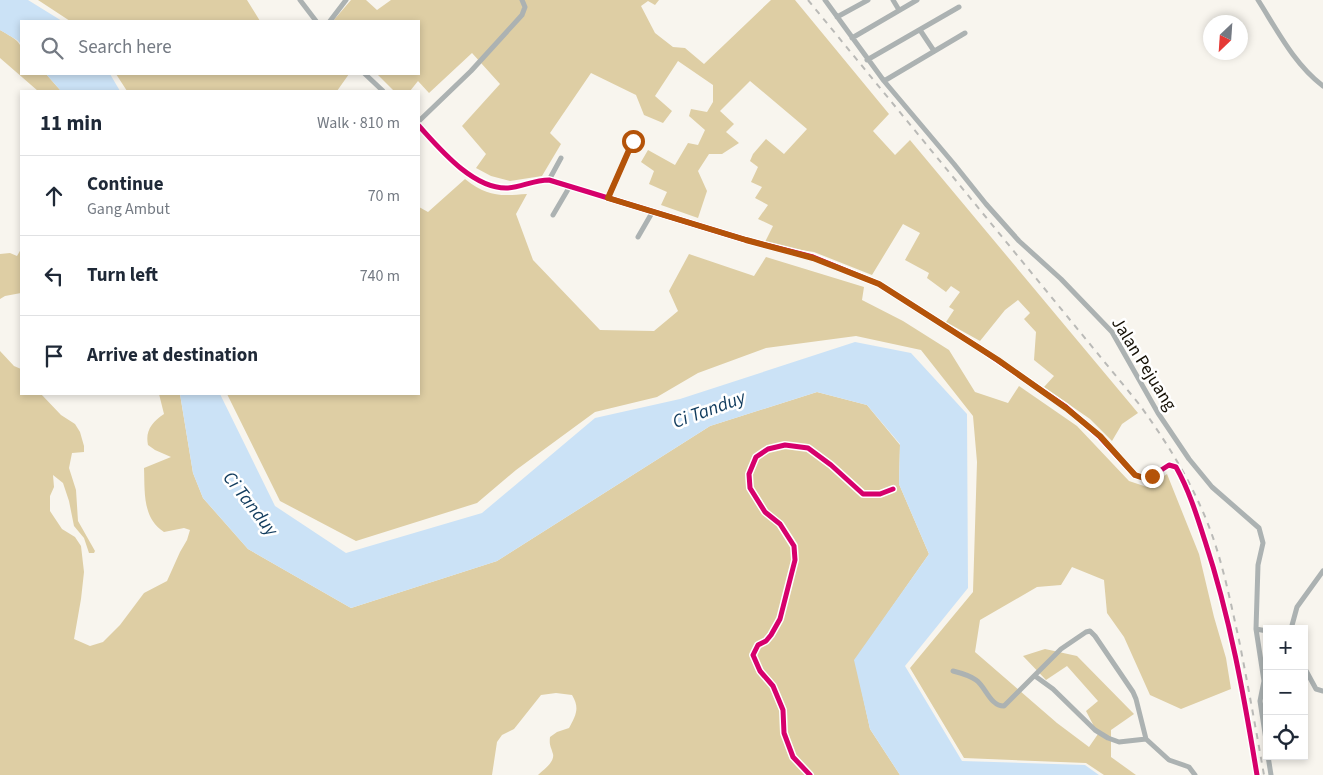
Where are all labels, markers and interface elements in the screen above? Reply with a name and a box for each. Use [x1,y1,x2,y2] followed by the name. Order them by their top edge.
[1203,15,1248,60] north arrow
[20,20,420,75] search box
[38,34,66,62] icon: search
[78,34,172,61] text: Search here
[40,108,102,138] text: 11 min
[317,112,400,134] text: Walk · 810 m
[622,130,645,153] route start
[87,171,164,198] text: Continue
[40,182,68,210] icon: ahead
[368,185,400,207] text: 70 m
[87,198,170,220] text: Gang Ambut
[40,262,68,290] icon: left
[87,262,158,289] text: Turn left
[360,265,400,287] text: 740 m
[1105,313,1183,415] street label: Jalan Pejuang
[40,342,68,370] icon: arrive
[87,342,258,369] text: Arrive at destination
[669,384,751,436] water label: Ci Tanduy
[1141,465,1164,488] route end
[216,466,285,543] water label: Ci Tanduy
[1263,625,1308,760] map controls
[1263,625,1308,670] button: +
[1263,670,1308,715] button: −
[1263,715,1308,760] button: locate

